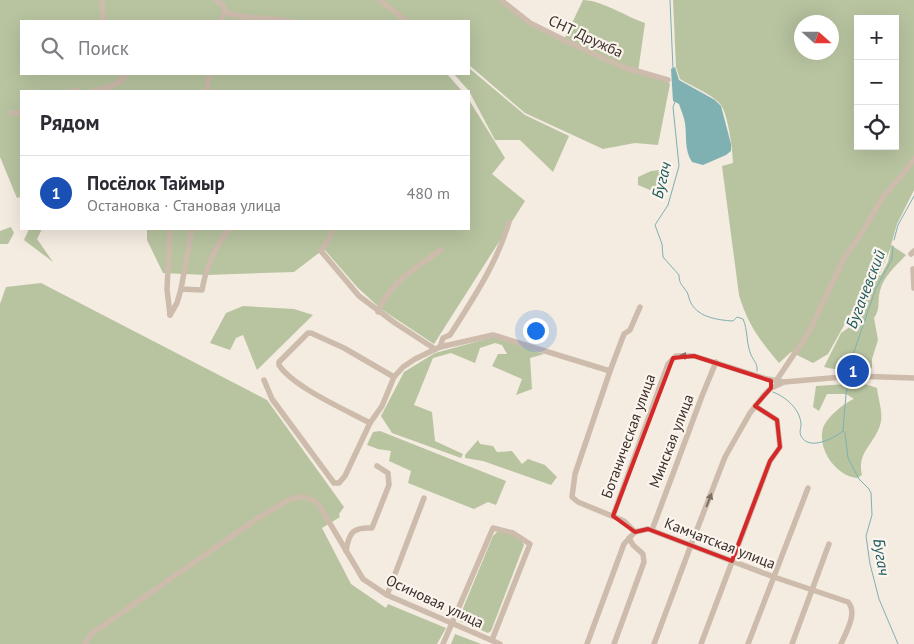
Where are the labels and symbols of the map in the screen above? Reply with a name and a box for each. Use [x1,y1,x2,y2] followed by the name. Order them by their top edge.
[546,10,626,62] street label: СНТ Дружба
[794,15,839,60] north arrow
[647,159,675,201] water label: Бугач
[841,247,889,331] water label: Бугачевский
[523,318,549,344] your location
[679,352,695,360] one-way arrow
[837,352,869,390] pin: 1
[597,371,659,501] street label: Ботаническая улица
[644,391,698,491] street label: Минская улица
[705,492,713,507] one-way arrow
[662,513,778,573] street label: Камчатская улица
[869,537,895,577] water label: Бугач
[383,570,487,632] street label: Осиновая улица

